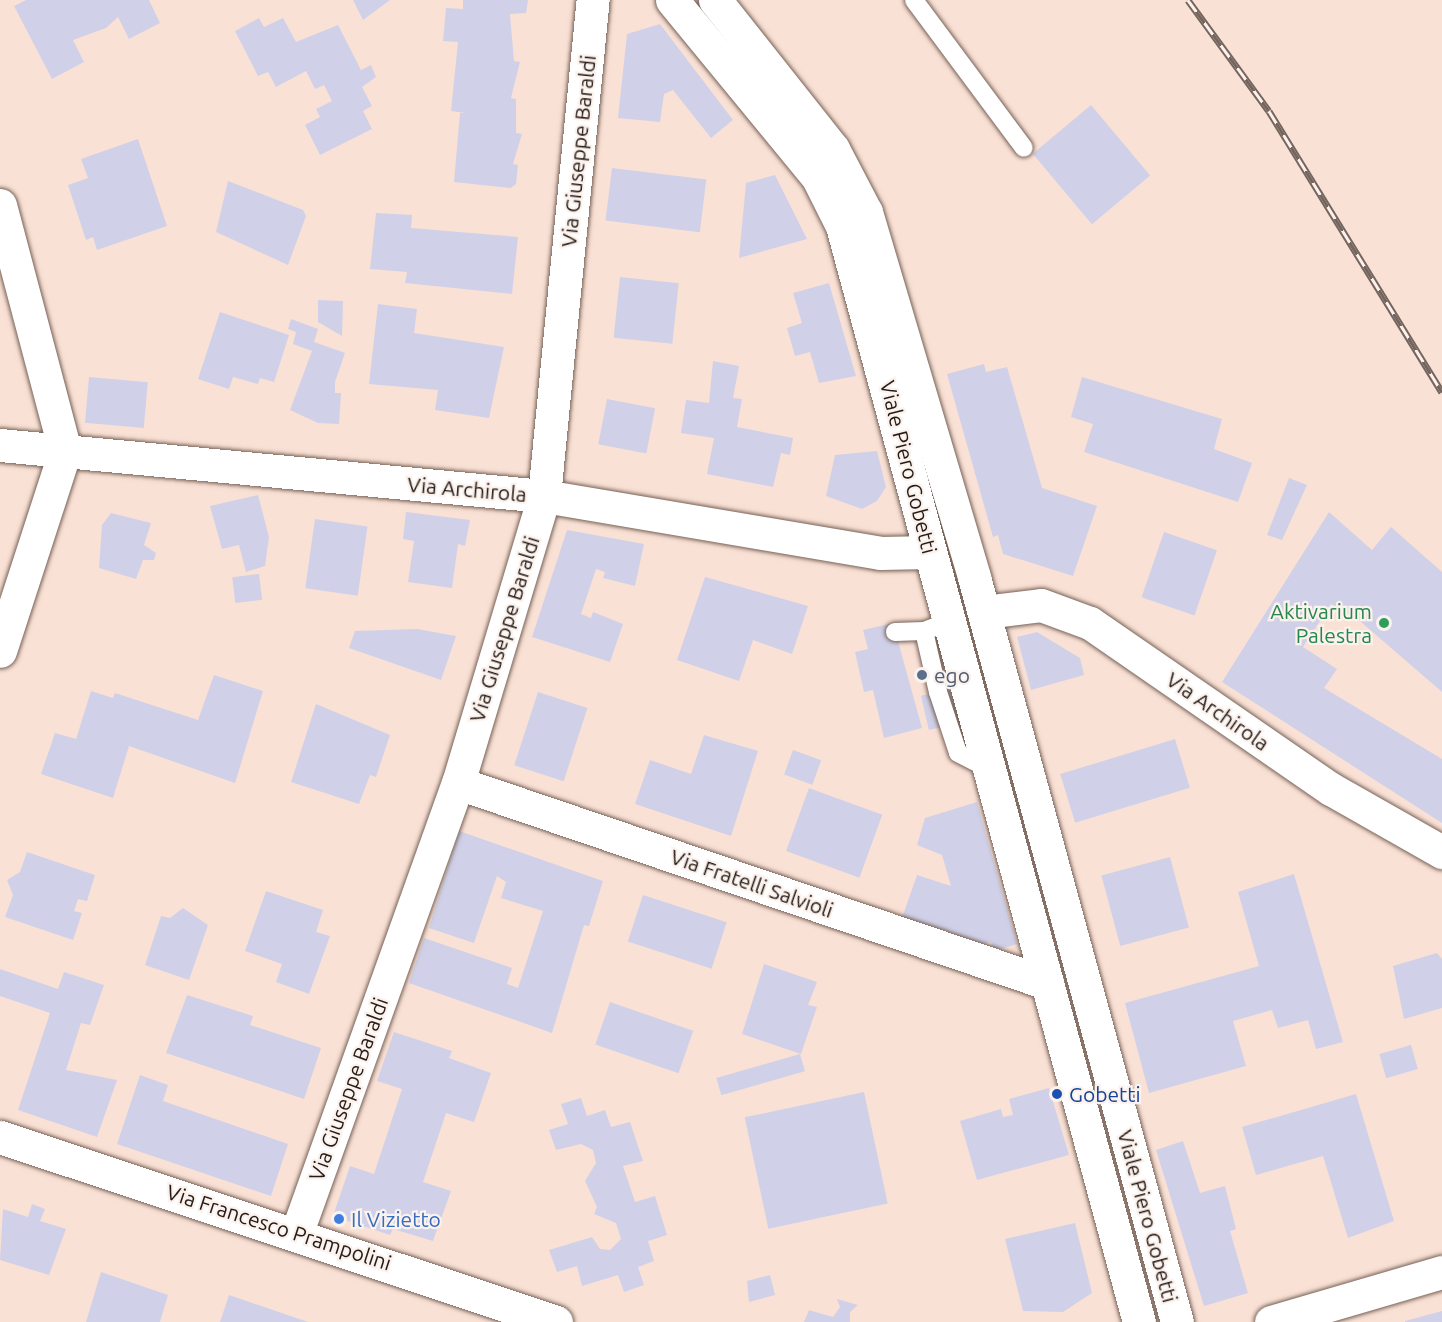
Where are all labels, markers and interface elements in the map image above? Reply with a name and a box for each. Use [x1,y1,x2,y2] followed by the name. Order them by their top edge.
[555,54,601,248] street label: Via Giuseppe Baraldi
[875,378,943,556] street label: Viale Piero Gobetti
[406,471,528,507] street label: Via Archirola
[464,533,544,725] street label: Via Giuseppe Baraldi
[1270,598,1372,648] place label: Aktivarium Palestra
[1377,616,1391,630] marker: Aktivarium Palestra
[934,662,970,688] place label: ego
[1162,666,1274,756] street label: Via Archirola
[915,668,929,682] marker: ego
[667,843,837,923] street label: Via Fratelli Salvioli
[303,994,393,1184] street label: Via Giuseppe Baraldi
[1069,1081,1141,1107] place label: Gobetti
[1050,1087,1064,1101] marker: Gobetti
[1113,1127,1183,1305] street label: Viale Piero Gobetti
[163,1179,395,1275] street label: Via Francesco Prampolini
[351,1206,441,1232] place label: Il Vizietto
[332,1212,346,1226] marker: Il Vizietto

